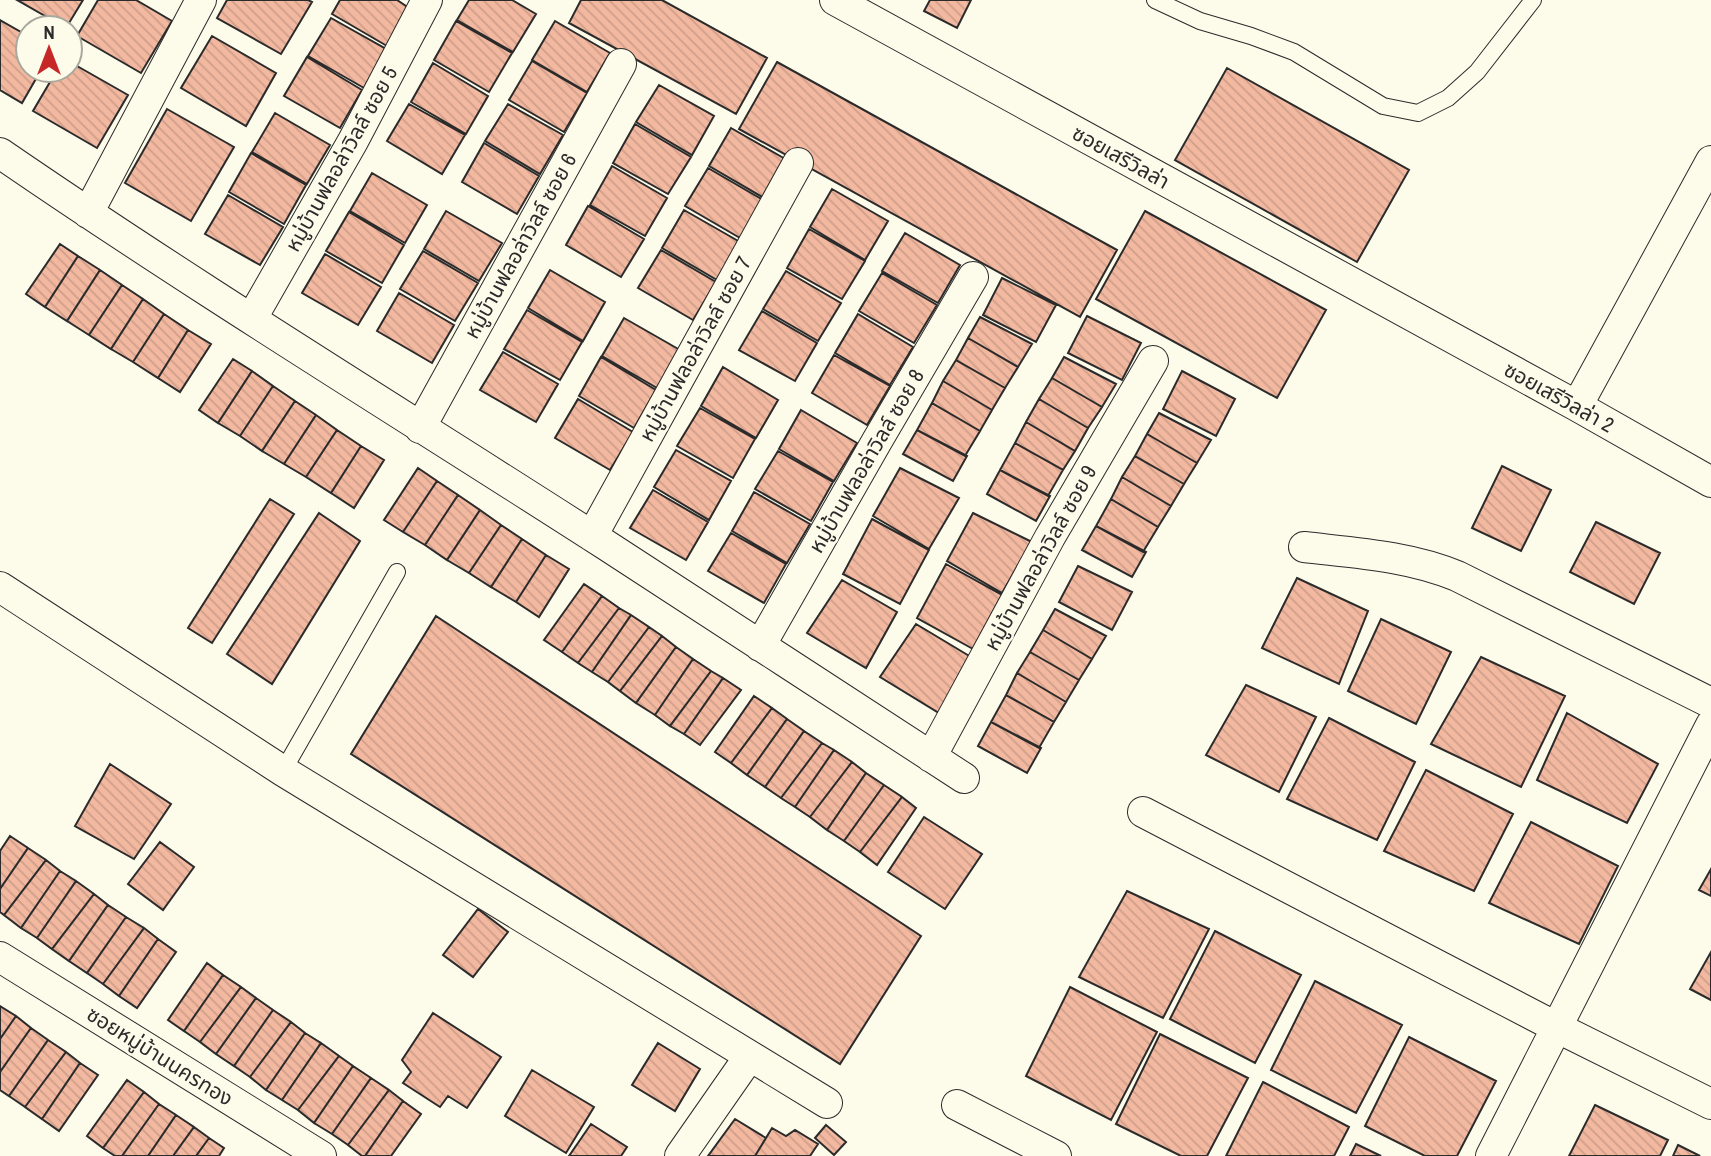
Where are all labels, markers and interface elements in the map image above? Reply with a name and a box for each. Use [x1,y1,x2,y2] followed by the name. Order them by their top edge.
[14,14,84,84] north arrow
[43,19,55,45] text: N
[278,61,404,257] street label: หมู่บ้านฟลอล่าวิลล์ ซอย 5
[1067,118,1175,196] street label: ซอยเสรีวิลล่า
[457,148,583,344] street label: หมู่บ้านฟลอล่าวิลล์ ซอย 6
[632,251,758,447] street label: หมู่บ้านฟลอล่าวิลล์ ซอย 7
[1499,355,1619,439] street label: ซอยเสรีวิลล่า 2
[801,364,931,558] street label: หมู่บ้านฟลอล่าวิลล์ ซอย 8
[977,460,1103,656] street label: หมู่บ้านฟลอล่าวิลล์ ซอย 9
[81,999,239,1113] street label: ซอยหมู่บ้านนครทอง

